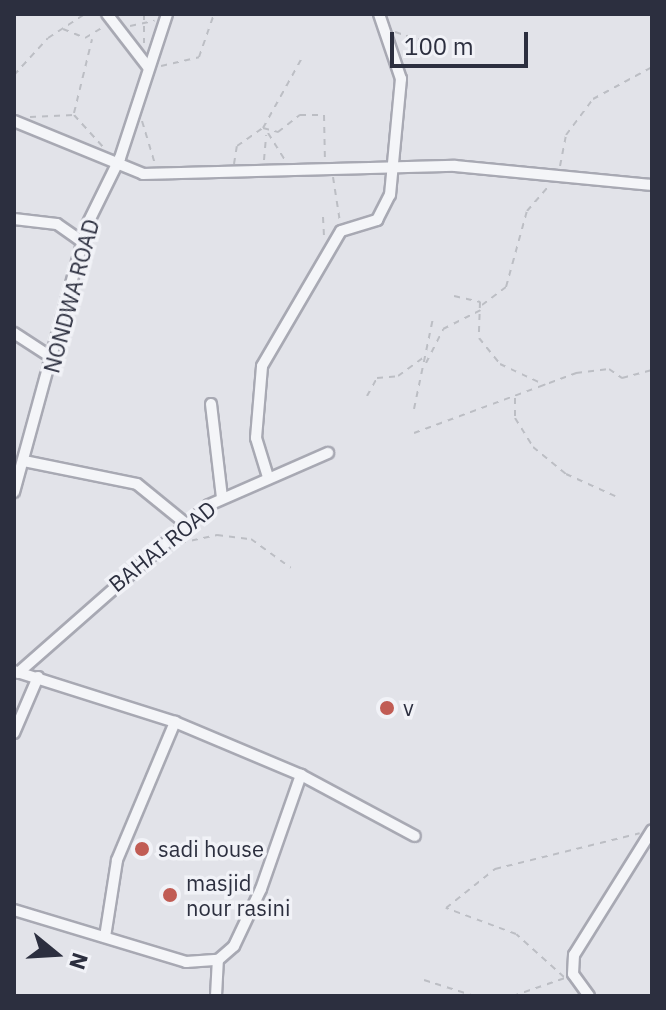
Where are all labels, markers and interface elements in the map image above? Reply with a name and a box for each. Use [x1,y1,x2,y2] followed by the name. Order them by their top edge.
[394,16,532,66] scale bar
[404,30,474,62] text: 100 m
[38,216,104,376] street label: NONDWA ROAD
[103,495,221,597] street label: BAHAI ROAD
[403,695,414,721] place label: v
[378,699,396,717] marker: v
[158,836,264,862] place label: sadi house
[133,840,151,858] marker: sadi house
[186,869,291,920] place label: masjid nour rasini
[161,886,179,904] marker: masjid nour rasini
[16,914,96,994] north arrow
[63,950,96,974] text: N

